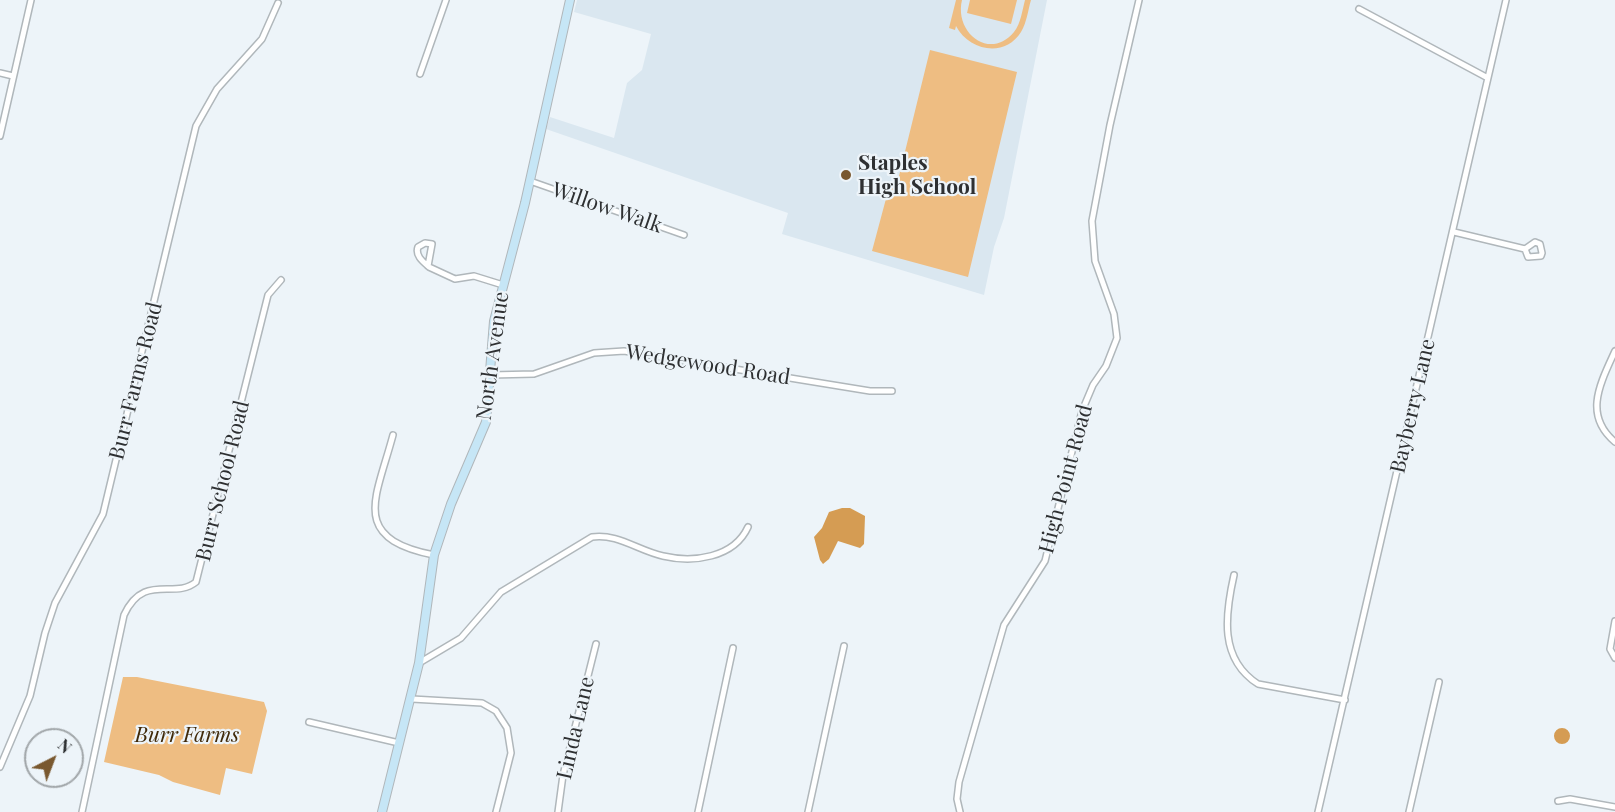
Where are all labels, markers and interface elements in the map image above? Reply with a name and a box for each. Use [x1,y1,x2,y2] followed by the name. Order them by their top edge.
[858,150,976,200] place label: Staples High School
[839,168,853,182] marker: Staples High School
[548,177,666,239] street label: Willow Walk
[472,290,514,422] street label: North Avenue
[104,300,168,462] street label: Burr Farms Road
[1385,336,1441,476] street label: Bayberry Lane
[624,340,792,390] street label: Wedgewood Road
[191,398,255,564] street label: Burr School Road
[1034,402,1098,556] street label: High Point Road
[552,674,600,782] street label: Linda Lane
[135,722,239,748] park label: Burr Farms
[24,728,84,788] north arrow
[54,734,76,757] text: N

